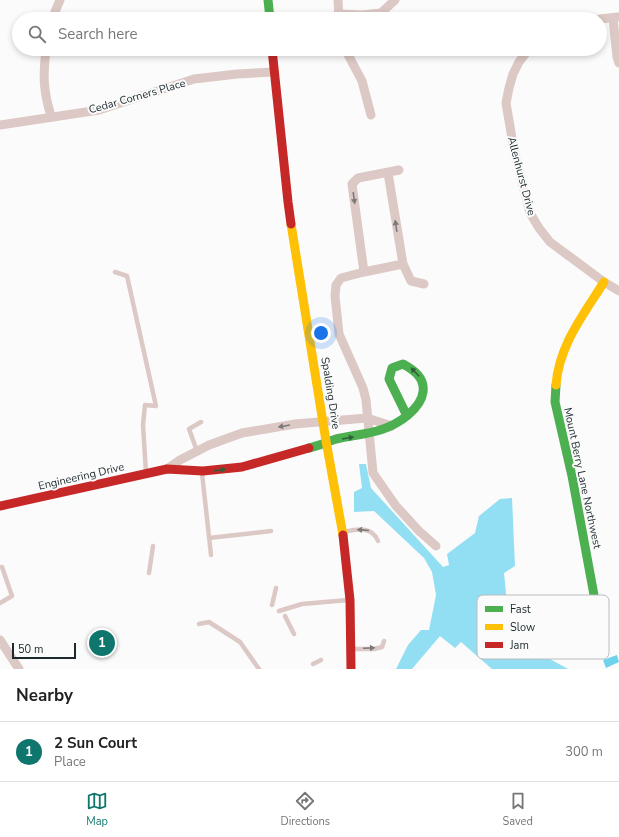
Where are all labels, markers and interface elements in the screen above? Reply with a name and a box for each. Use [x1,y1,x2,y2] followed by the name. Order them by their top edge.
[12,12,607,56] search box
[26,23,48,45] icon: search
[58,24,138,44] text: Search here
[87,75,187,117] street label: Cedar Corners Place
[504,135,539,217] street label: Allenhurst Drive
[351,192,357,204] one-way arrow
[393,220,399,232] one-way arrow
[311,323,331,343] your location
[317,356,344,430] street label: Spalding Drive
[410,368,419,377] one-way arrow
[560,406,605,550] street label: Mount Berry Lane Northwest
[278,423,290,429] one-way arrow
[342,435,354,441] one-way arrow
[37,459,126,494] street label: Engineering Drive
[214,467,226,473] one-way arrow
[357,527,369,534] one-way arrow
[477,595,609,659] legend
[510,602,531,617] text: Fast
[510,620,535,635] text: Slow
[89,628,115,658] pin: 1
[509,638,529,653] text: Jam
[12,641,76,660] scale bar
[18,642,43,657] text: 50 m
[363,645,375,652] one-way arrow
[16,684,73,707] text: Nearby
[54,733,137,753] text: 2 Sun Court
[25,743,33,761] text: 1
[565,743,603,761] text: 300 m
[54,753,86,771] text: Place
[86,790,108,829] tab: Map
[280,790,330,829] tab: Directions
[502,790,533,829] tab: Saved

